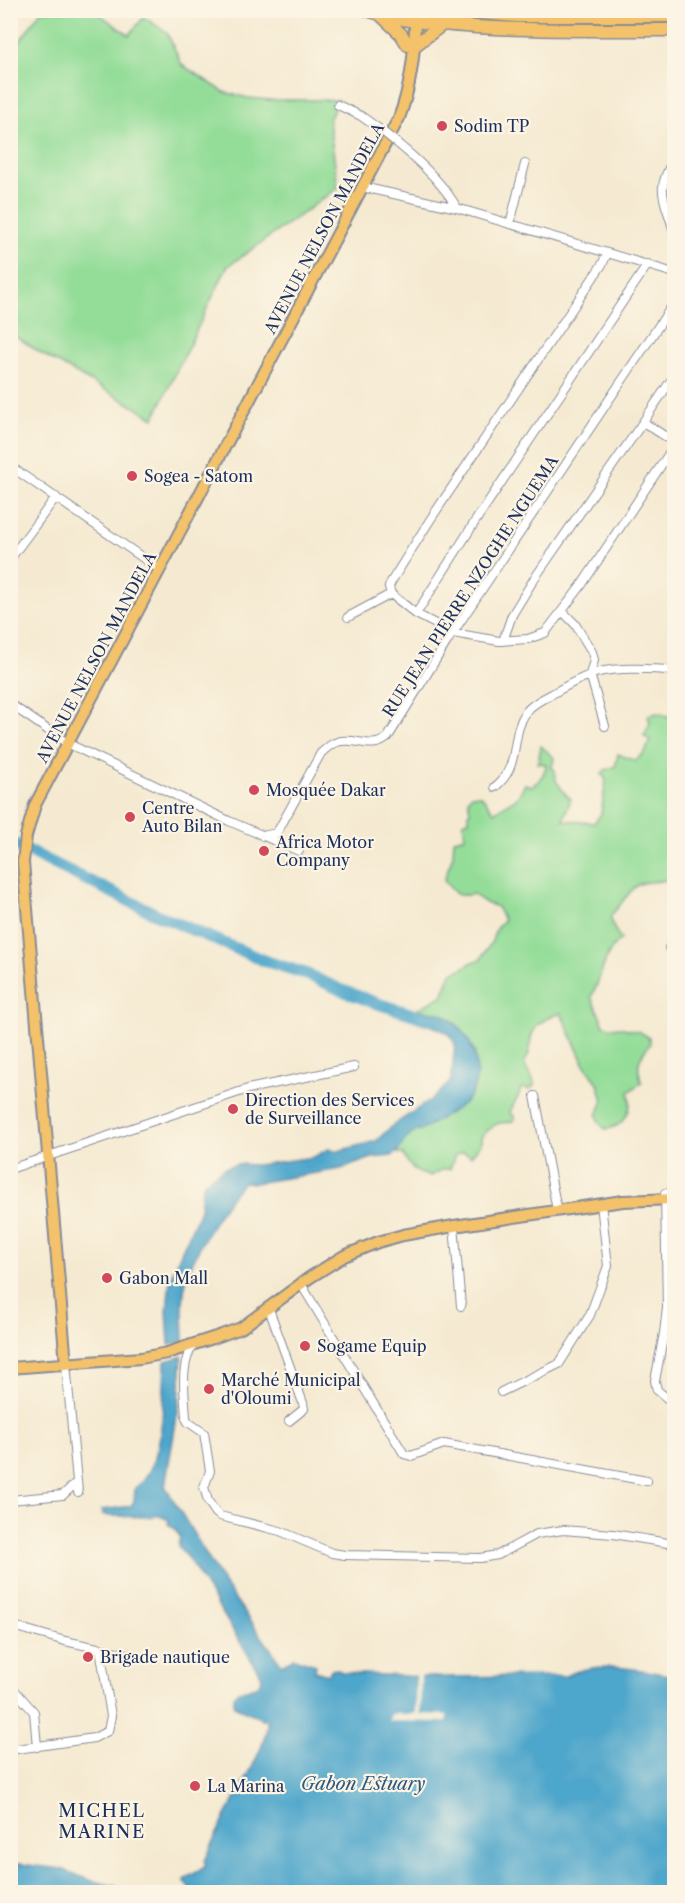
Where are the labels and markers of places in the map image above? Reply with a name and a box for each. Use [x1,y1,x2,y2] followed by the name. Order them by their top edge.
[454,116,530,136] place label: Sodim TP
[435,119,449,133] marker: Sodim TP
[144,466,253,486] place label: Sogea - Satom
[125,469,139,483] marker: Sogea - Satom
[266,780,386,800] place label: Mosquée Dakar
[247,783,261,797] marker: Mosquée Dakar
[141,798,222,836] place label: Centre Auto Bilan
[123,810,137,824] marker: Centre Auto Bilan
[275,832,374,870] place label: Africa Motor Company
[257,844,271,858] marker: Africa Motor Company
[245,1090,414,1128] place label: Direction des Services de Surveillance
[226,1102,240,1116] marker: Direction des Services de Surveillance
[119,1268,208,1288] place label: Gabon Mall
[100,1271,114,1285] marker: Gabon Mall
[317,1336,427,1356] place label: Sogame Equip
[298,1339,312,1353] marker: Sogame Equip
[221,1370,361,1408] place label: Marché Municipal d'Oloumi
[202,1382,216,1396] marker: Marché Municipal d'Oloumi
[100,1647,230,1667] place label: Brigade nautique
[81,1650,95,1664] marker: Brigade nautique
[207,1776,285,1796] place label: La Marina
[188,1779,202,1793] marker: La Marina

